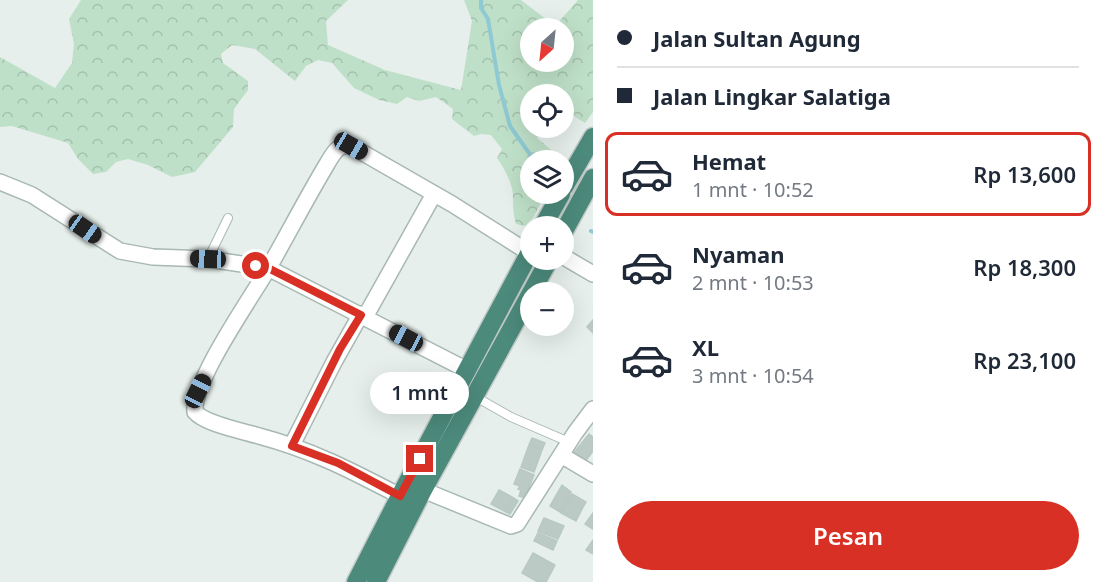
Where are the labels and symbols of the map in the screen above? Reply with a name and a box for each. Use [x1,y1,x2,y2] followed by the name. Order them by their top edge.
[520,18,574,72] north arrow
[331,129,371,163] car
[65,211,105,247] car
[190,249,226,269] car
[242,252,269,279] route start
[386,322,426,354] car
[182,371,214,411] car
[370,372,470,414] callout: 1 mnt
[406,445,433,472] route end

